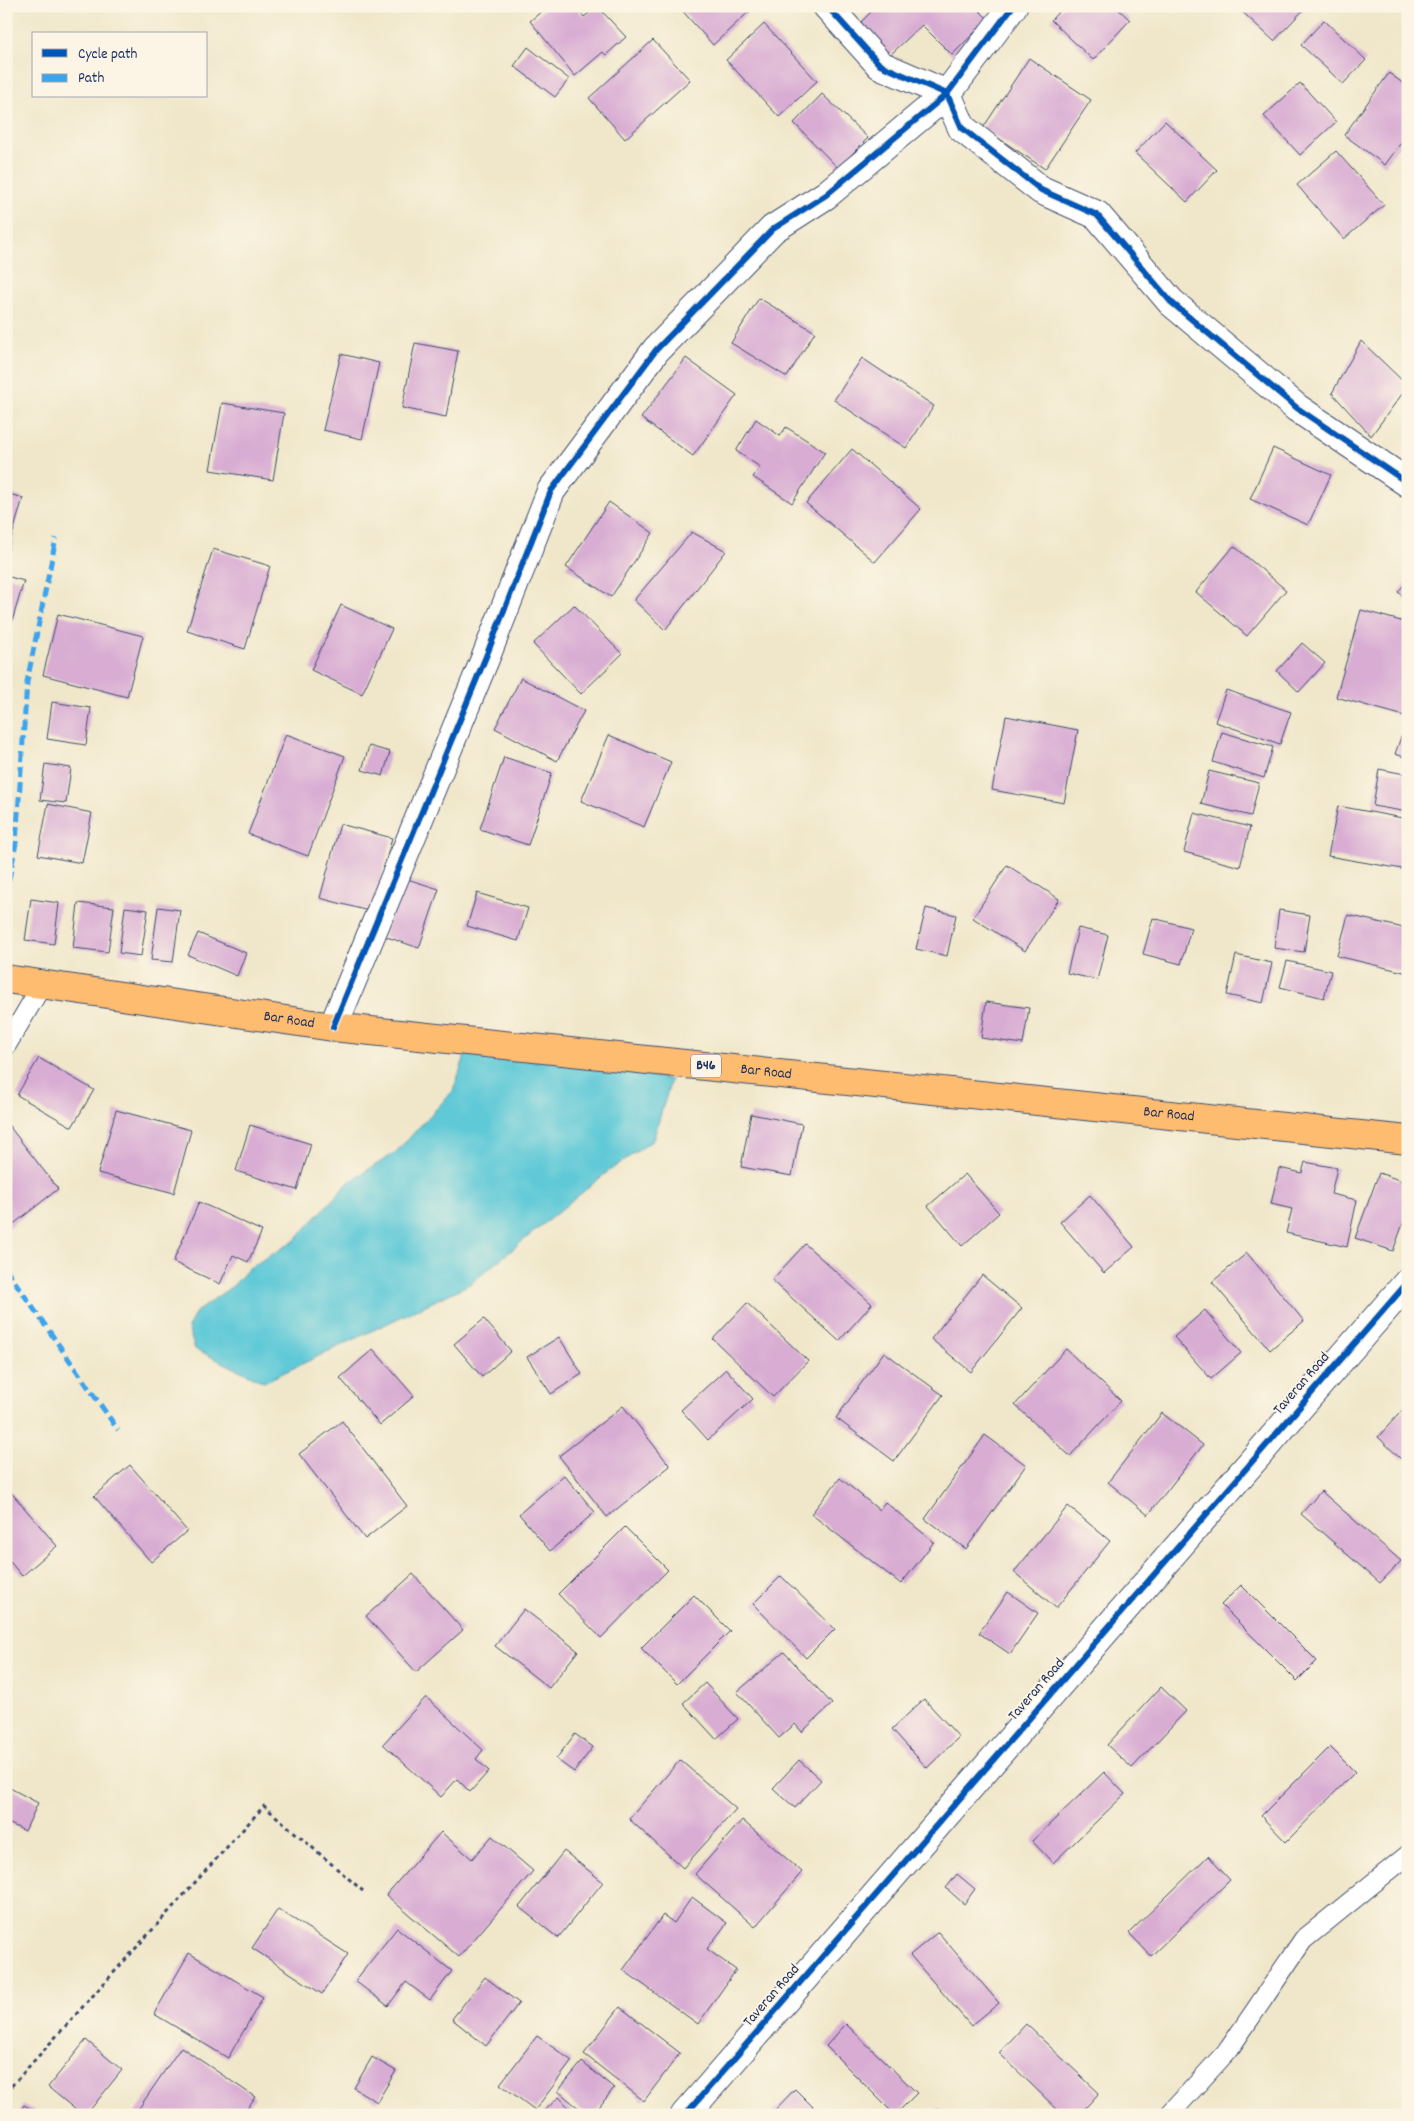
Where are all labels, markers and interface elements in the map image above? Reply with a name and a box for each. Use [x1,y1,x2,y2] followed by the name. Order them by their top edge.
[32,32,208,98] legend
[78,44,138,66] text: Cycle path
[78,68,104,90] text: Path
[262,1006,316,1035] street label: Bar Road
[691,1054,721,1078] road number: B46
[739,1059,793,1086] street label: Bar Road
[1142,1101,1196,1128] street label: Bar Road
[1268,1348,1336,1420] street label: Taveran Road
[1003,1654,1071,1726] street label: Taveran Road
[738,1960,806,2032] street label: Taveran Road

